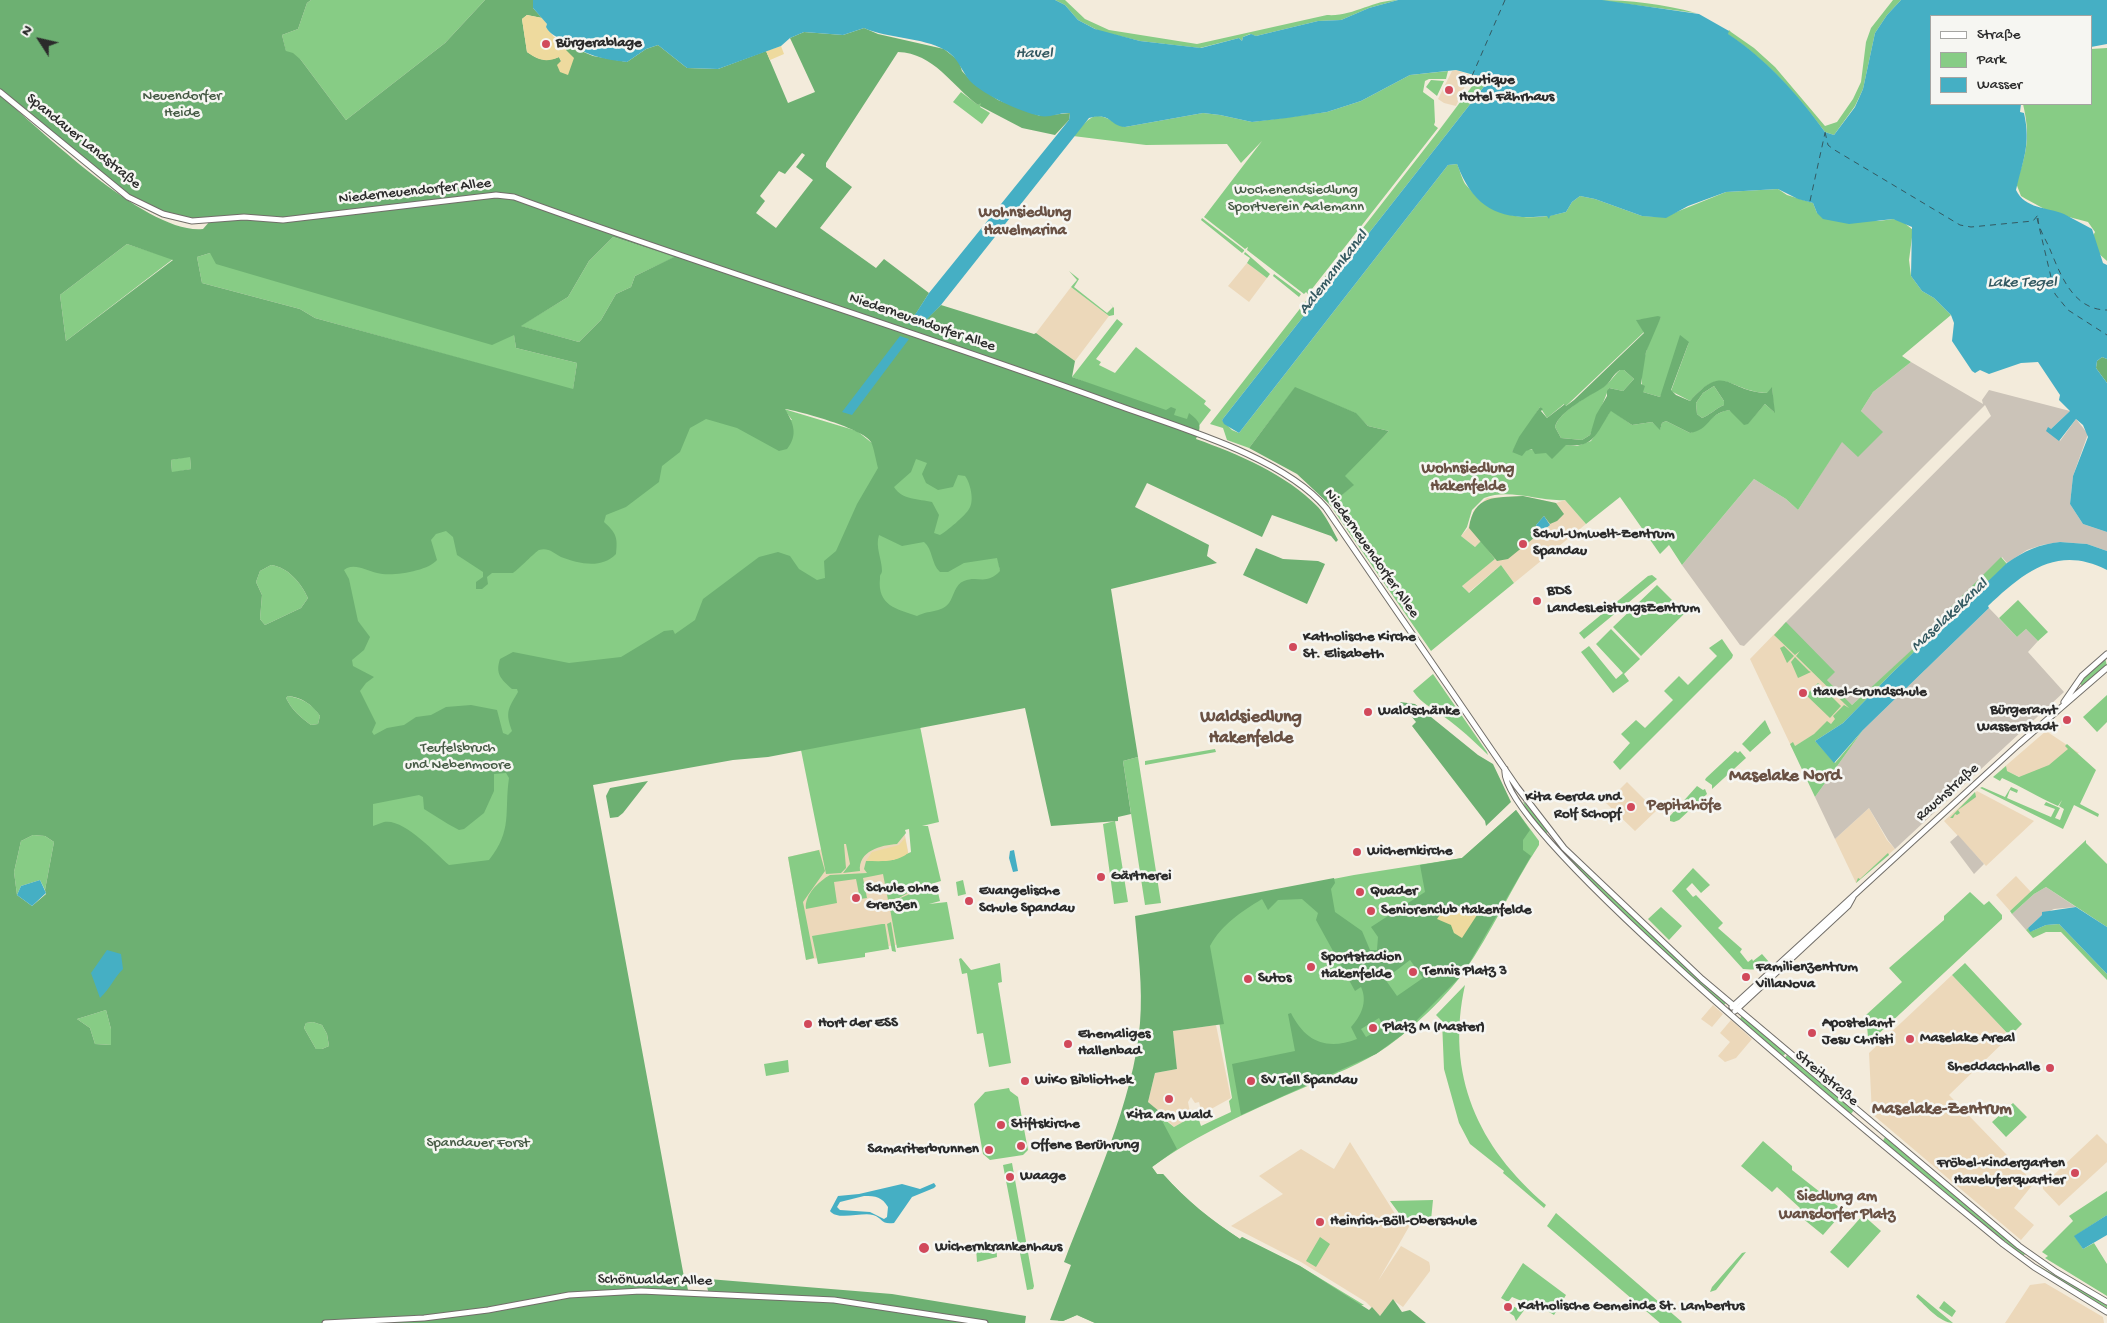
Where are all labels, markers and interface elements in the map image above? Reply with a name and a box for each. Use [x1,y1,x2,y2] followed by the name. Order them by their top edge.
[15,15,65,65] north arrow
[1930,15,2092,105] legend
[18,22,37,40] text: N
[1977,26,2021,44] text: Straße
[556,35,642,53] place label: Bürgerablage
[540,38,552,50] marker: Bürgerablage
[1016,45,1052,65] water label: Havel
[1977,51,2006,69] text: Park
[1459,72,1554,107] place label: Boutique Hotel Fährhaus
[1977,76,2022,94] text: Wasser
[1443,84,1455,96] marker: Boutique Hotel Fährhaus
[143,88,221,123] park label: Neuendorfer Heide
[22,90,144,194] street label: Spandauer Landstraße
[338,175,492,209] street label: Niederneuendorfer Allee
[1228,182,1364,217] park label: Wochenendsiedlung Sportverein Aalemann
[979,204,1071,242] district label: Wohnsiedlung Havelmarina
[1295,227,1373,319] water label: Aalemannkanal
[1987,274,2057,294] water label: Lake Tegel
[847,290,997,356] street label: Niederneuendorfer Allee
[1422,460,1514,498] district label: Wohnsiedlung Hakenfelde
[1320,486,1422,622] street label: Niederneuendorfer Allee
[1533,526,1675,561] place label: Schul-Umwelt-Zentrum Spandau
[1517,538,1529,550] marker: Schul-Umwelt-Zentrum Spandau
[1908,576,1992,656] water label: Maselakekanal
[1547,583,1700,618] place label: BDS LandesLeistungsZentrum
[1531,595,1543,607] marker: BDS LandesLeistungsZentrum
[1303,629,1416,664] place label: Katholische Kirche St. Elisabeth
[1287,641,1299,653] marker: Katholische Kirche St. Elisabeth
[1813,684,1927,702] place label: Havel-Grundschule
[1797,687,1809,699] marker: Havel-Grundschule
[1977,702,2057,737] place label: Bürgeramt Wasserstadt
[1378,703,1460,721] place label: Waldschänke
[1362,706,1374,718] marker: Waldschänke
[1200,707,1302,750] district label: Waldsiedlung Hakenfelde
[2061,714,2073,726] marker: Bürgeramt Wasserstadt
[405,740,511,775] park label: Teufelsbruch und Nebenmoore
[1913,760,1983,826] street label: Rauchstraße
[1729,766,1841,788] district label: Maselake Nord
[1525,789,1621,824] place label: Kita Gerda und Rolf Schopf
[1647,797,1721,817] district label: Pepitahöfe
[1625,801,1637,813] marker: Kita Gerda und Rolf Schopf
[1367,843,1452,861] place label: Wichernkirche
[1351,846,1363,858] marker: Wichernkirche
[1111,868,1171,886] place label: Gärtnerei
[1095,871,1107,883] marker: Gärtnerei
[866,880,938,915] place label: Schule ohne Grenzen
[979,883,1075,918] place label: Evangelische Schule Spandau
[1370,883,1417,901] place label: Quader
[1354,886,1366,898] marker: Quader
[850,892,862,904] marker: Schule ohne Grenzen
[963,895,975,907] marker: Evangelische Schule Spandau
[1381,902,1532,920] place label: Seniorenclub Hakenfelde
[1365,905,1377,917] marker: Seniorenclub Hakenfelde
[1321,949,1401,984] place label: Sportstadion Hakenfelde
[1756,959,1858,994] place label: Familienzentrum VillaNova
[1305,961,1317,973] marker: Sportstadion Hakenfelde
[1423,963,1507,981] place label: Tennis Platz 3
[1407,966,1419,978] marker: Tennis Platz 3
[1258,970,1291,988] place label: Sutos
[1740,971,1752,983] marker: Familienzentrum VillaNova
[1242,973,1254,985] marker: Sutos
[818,1015,898,1033] place label: Hort der ESS
[1822,1015,1894,1050] place label: Apostelamt Jesu Christi
[802,1018,814,1030] marker: Hort der ESS
[1383,1019,1485,1037] place label: Platz M (Master)
[1367,1022,1379,1034] marker: Platz M (Master)
[1078,1026,1150,1061] place label: Ehemaliges Hallenbad
[1806,1027,1818,1039] marker: Apostelamt Jesu Christi
[1920,1030,2015,1048] place label: Maselake Areal
[1904,1033,1916,1045] marker: Maselake Areal
[1062,1038,1074,1050] marker: Ehemaliges Hallenbad
[1790,1047,1862,1111] street label: Streitstraße
[1947,1059,2040,1077] place label: Sheddachhalle
[2044,1062,2056,1074] marker: Sheddachhalle
[1035,1072,1132,1090] place label: WiKo Bibliothek
[1261,1072,1357,1090] place label: SV Tell Spandau
[1019,1075,1031,1087] marker: WiKo Bibliothek
[1245,1075,1257,1087] marker: SV Tell Spandau
[1163,1093,1175,1105] marker: Kita am Wald
[1872,1099,2012,1121] district label: Maselake-Zentrum
[1126,1107,1212,1125] place label: Kita am Wald
[1011,1116,1080,1134] place label: Stiftskirche
[995,1119,1007,1131] marker: Stiftskirche
[427,1135,529,1153] park label: Spandauer Forst
[1031,1137,1139,1155] place label: Offene Berührung
[1015,1140,1027,1152] marker: Offene Berührung
[868,1141,979,1159] place label: Samariterbrunnen
[983,1144,995,1156] marker: Samariterbrunnen
[1937,1155,2065,1190] place label: Fröbel-Kindergarten Haveluferquartier
[2069,1167,2081,1179] marker: Fröbel-Kindergarten Haveluferquartier
[1020,1168,1066,1186] place label: Waage
[1004,1171,1016,1183] marker: Waage
[1779,1188,1895,1226] district label: Siedlung am Wansdorfer Platz
[1330,1213,1477,1231] place label: Heinrich-Böll-Oberschule
[1314,1216,1326,1228] marker: Heinrich-Böll-Oberschule
[935,1239,1062,1257] place label: Wichernkrankenhaus
[917,1241,931,1255] marker: Wichernkrankenhaus
[598,1271,712,1291] street label: Schönwalder Allee
[1518,1298,1745,1316] place label: Katholische Gemeinde St. Lambertus
[1502,1301,1514,1313] marker: Katholische Gemeinde St. Lambertus

